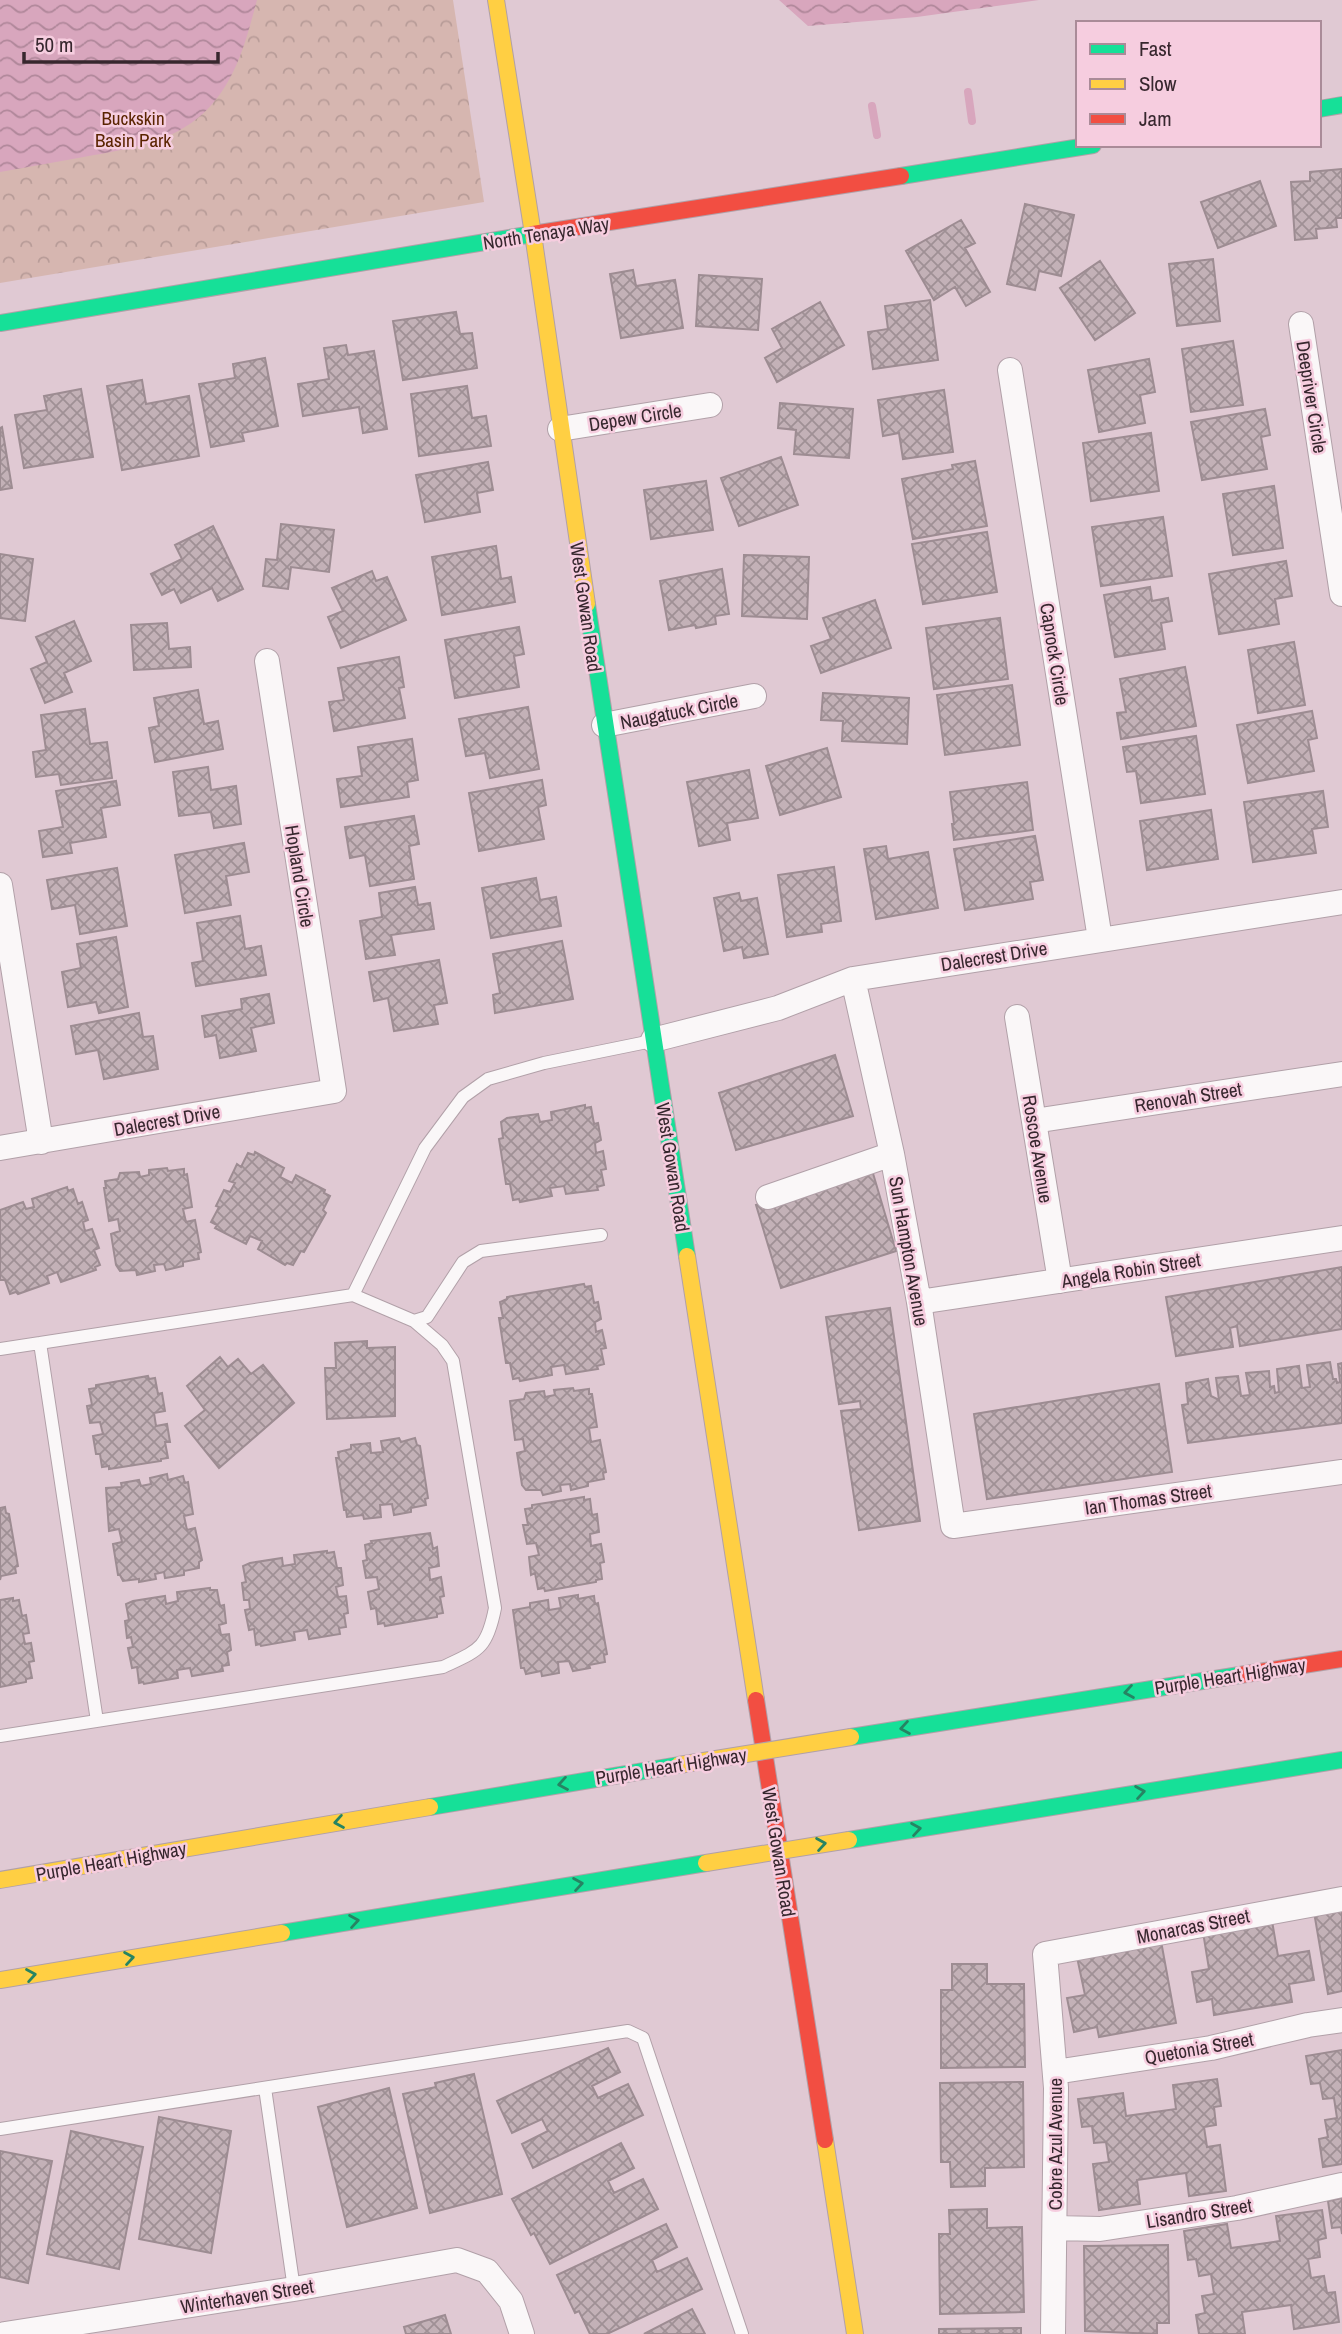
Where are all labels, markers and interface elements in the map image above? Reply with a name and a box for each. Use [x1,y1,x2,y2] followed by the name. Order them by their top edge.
[24,21,219,65] scale bar
[1076,21,1321,147] legend
[35,30,73,59] text: 50 m
[1139,34,1172,63] text: Fast
[1139,69,1177,98] text: Slow
[1139,104,1172,133] text: Jam
[95,105,171,153] park label: Buckskin Basin Park
[481,210,611,256] street label: North Tenaya Way
[1290,339,1334,455] street label: Deepriver Circle
[587,397,683,437] street label: Depew Circle
[564,541,608,673] street label: West Gowan Road
[1034,601,1076,707] street label: Caprock Circle
[618,687,740,735] street label: Naugatuck Circle
[279,823,321,929] street label: Hopland Circle
[939,935,1049,977] street label: Dalecrest Drive
[1133,1076,1244,1118] street label: Renovah Street
[1017,1093,1059,1205] street label: Roscoe Avenue
[112,1098,222,1142] street label: Dalecrest Drive
[650,1101,696,1233] street label: West Gowan Road
[883,1174,935,1328] street label: Sun Hampton Avenue
[1059,1246,1203,1294] street label: Angela Robin Street
[1083,1477,1214,1521] street label: Ian Thomas Street
[1153,1651,1307,1701] street label: Purple Heart Highway
[1124,1684,1135,1699] one-way arrow
[899,1720,911,1735] one-way arrow
[594,1741,748,1791] street label: Purple Heart Highway
[557,1776,569,1791] one-way arrow
[1134,1785,1146,1800] one-way arrow
[756,1786,802,1918] street label: West Gowan Road
[333,1814,345,1829] one-way arrow
[910,1822,922,1837] one-way arrow
[34,1835,189,1887] street label: Purple Heart Highway
[816,1837,827,1852] one-way arrow
[572,1877,584,1892] one-way arrow
[1134,1902,1252,1950] street label: Monarcas Street
[348,1914,360,1929] one-way arrow
[123,1951,135,1966] one-way arrow
[25,1968,37,1983] one-way arrow
[1143,2026,1256,2070] street label: Quetonia Street
[1042,2078,1068,2210] street label: Cobre Azul Avenue
[1144,2192,1254,2234] street label: Lisandro Street
[179,2273,316,2319] street label: Winterhaven Street

